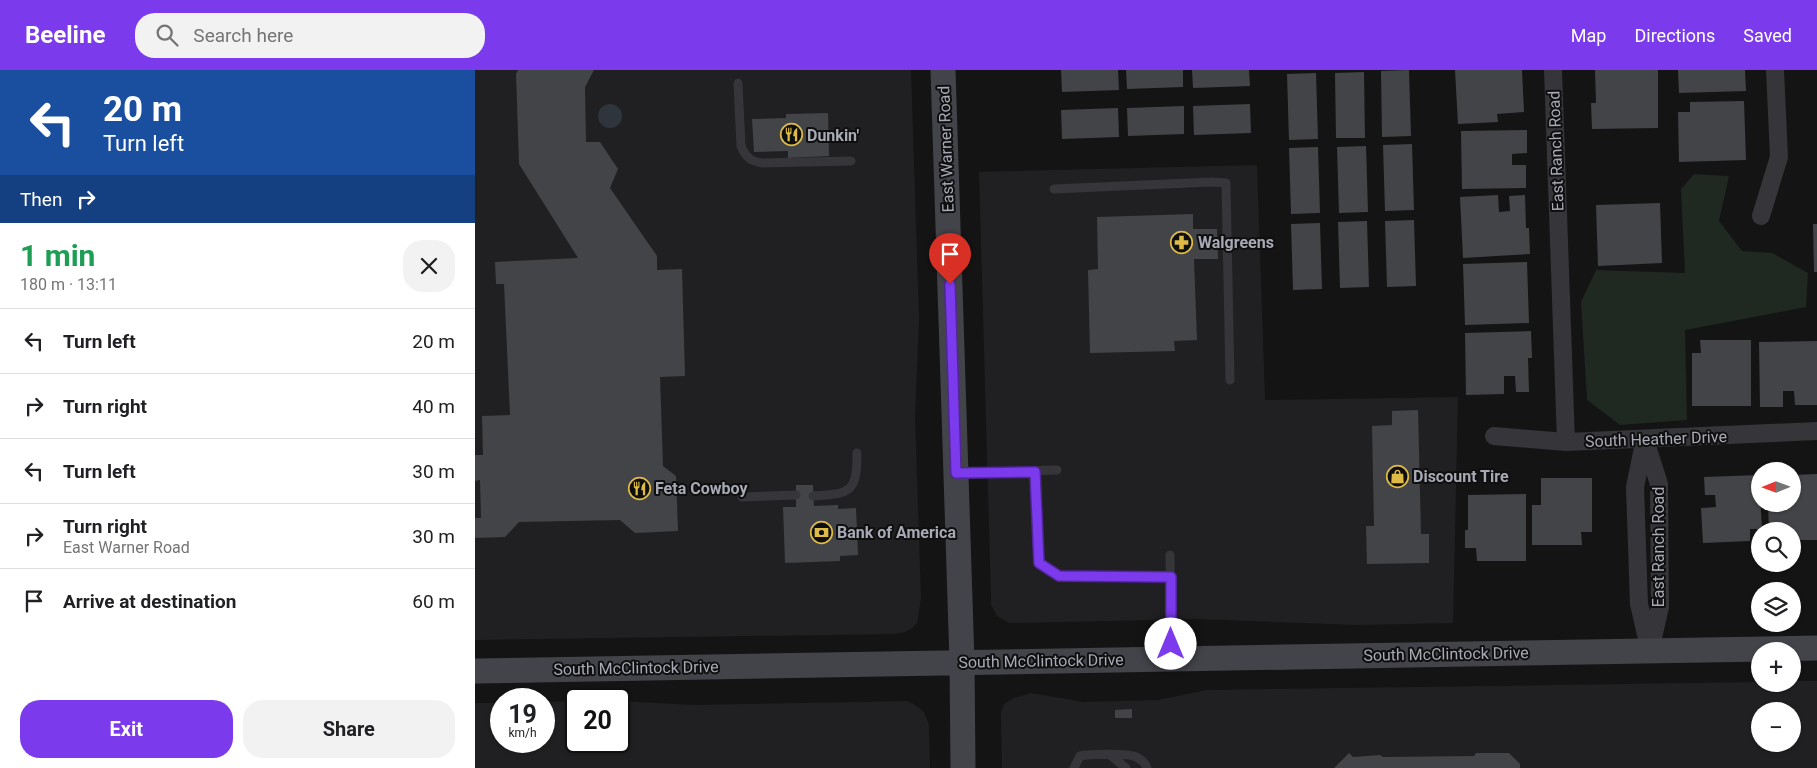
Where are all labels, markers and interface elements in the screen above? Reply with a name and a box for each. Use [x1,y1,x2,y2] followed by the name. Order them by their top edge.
[135,13,485,58] search box
[25,21,105,49] text: Beeline
[153,21,181,49] icon: search
[193,24,293,47] text: Search here
[1571,25,1606,46] text: Map
[1634,25,1715,46] text: Directions
[1743,25,1792,46] text: Saved
[934,85,958,213] street label: East Warner Road
[103,89,182,130] text: 20 m
[20,90,85,155] icon: left
[1544,90,1568,212] street label: East Ranch Road
[779,123,803,147] restaurant icon: Dunkin'
[807,126,859,145] place label: Dunkin'
[103,131,184,156] text: Turn left
[72,185,100,213] icon: right
[20,188,62,211] text: Then
[1170,230,1194,254] pharmacy icon: Walgreens
[929,233,971,284] pin
[1198,233,1274,252] place label: Walgreens
[20,238,95,273] text: 1 min
[403,240,455,292] button: close
[936,240,964,268] icon: arrive
[20,275,117,294] text: 180 m · 13:11
[20,327,48,355] icon: left
[63,330,136,353] text: Turn left
[412,330,455,353] text: 20 m
[20,392,48,420] icon: right
[63,395,147,418] text: Turn right
[412,395,455,418] text: 40 m
[1585,427,1727,451] street label: South Heather Drive
[20,457,48,485] icon: left
[63,460,136,483] text: Turn left
[412,460,455,483] text: 30 m
[1751,462,1801,512] north arrow
[1751,462,1801,752] map controls
[1385,464,1409,488] shop icon: Discount Tire
[1413,467,1509,486] place label: Discount Tire
[627,476,651,500] restaurant icon: Feta Cowboy
[655,479,748,498] place label: Feta Cowboy
[1649,487,1668,607] street label: East Ranch Road
[63,515,147,538] text: Turn right
[809,520,833,544] bank icon: Bank of America
[20,522,48,550] icon: right
[1751,522,1801,572] button: search
[837,523,956,542] place label: Bank of America
[412,525,455,548] text: 30 m
[63,538,190,557] text: East Warner Road
[1751,582,1801,632] button: layers
[20,587,48,615] icon: arrive
[63,590,236,613] text: Arrive at destination
[412,590,455,613] text: 60 m
[1144,617,1196,669] position arrow
[1751,642,1801,692] button: +
[1363,643,1529,665] street label: South McClintock Drive
[958,650,1124,672] street label: South McClintock Drive
[553,657,719,679] street label: South McClintock Drive
[565,688,630,753] speed limit sign: 20
[20,700,233,758] button: Exit
[243,700,455,758] button: Share
[508,700,537,729] text: 19
[1751,702,1801,752] button: −
[508,726,537,740] text: km/h

